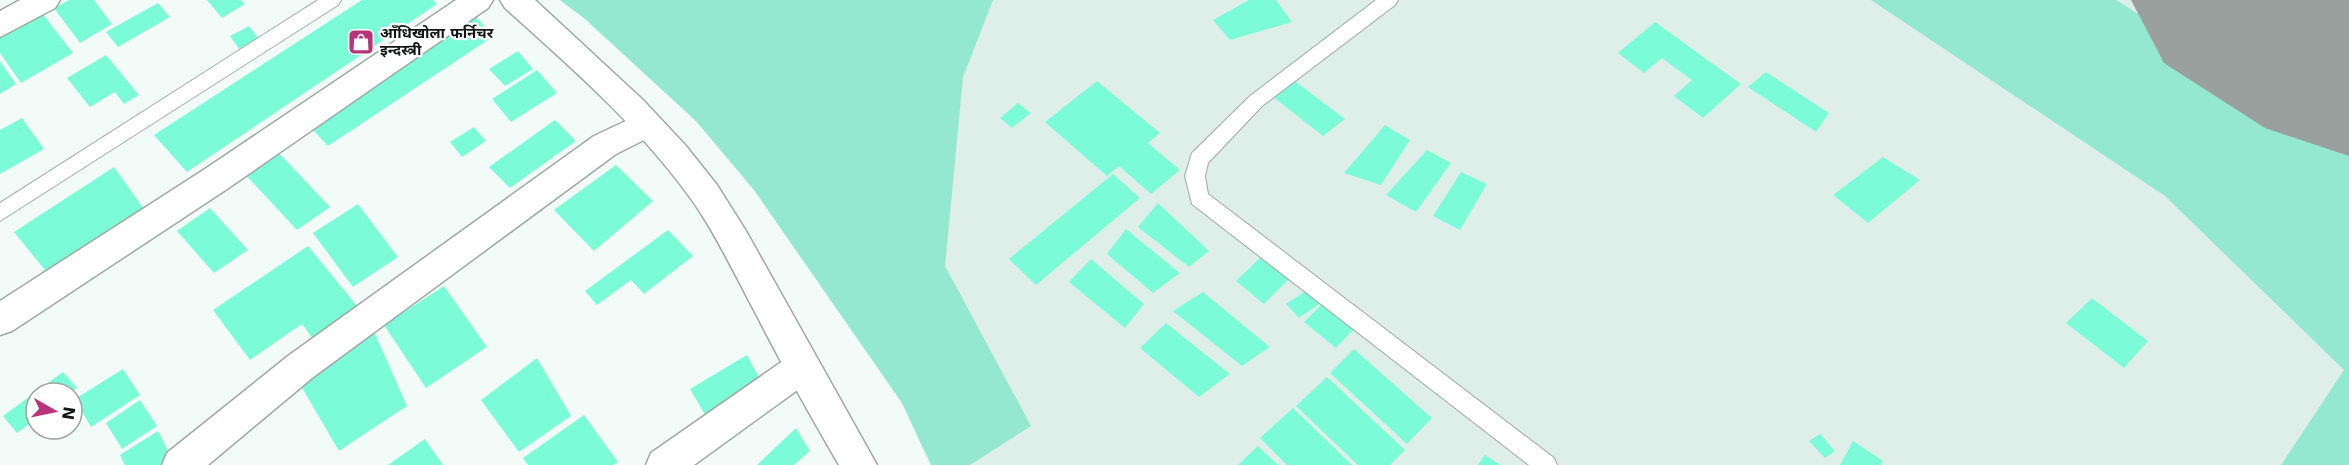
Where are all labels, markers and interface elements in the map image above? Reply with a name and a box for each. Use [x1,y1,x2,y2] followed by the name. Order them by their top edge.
[380,24,494,59] place label: आँधिखोला फर्निचर इन्दस्त्री
[346,27,376,57] shop icon: आँधिखोला फर्निचर इन्दस्त्री
[24,381,84,441] north arrow
[58,405,79,421] text: N

